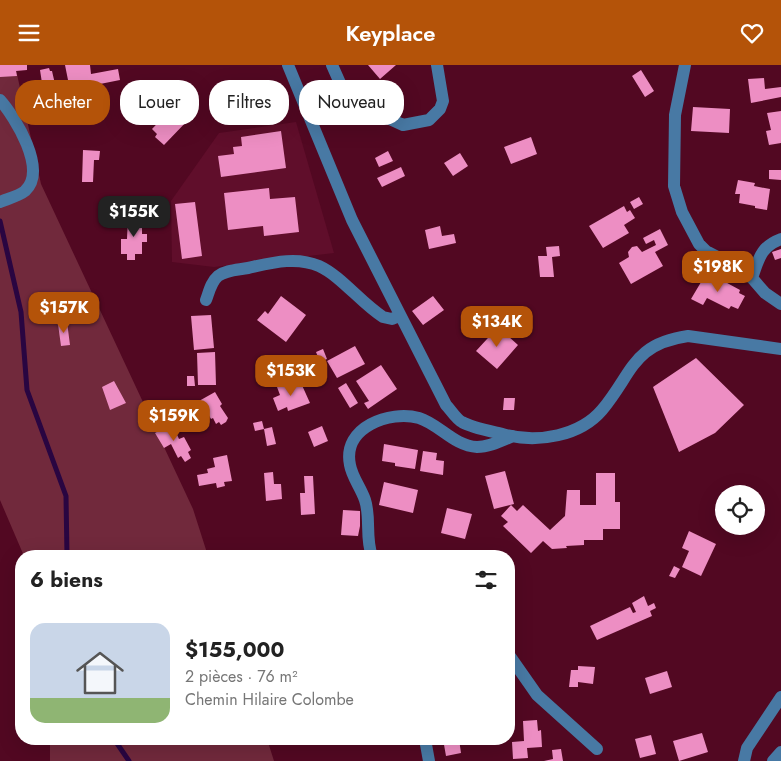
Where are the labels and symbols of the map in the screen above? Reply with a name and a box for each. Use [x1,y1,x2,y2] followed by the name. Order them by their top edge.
[99,195,169,238] pin: $155K
[683,251,753,293] pin: $198K
[29,291,99,334] pin: $157K
[462,305,532,348] pin: $134K
[256,355,326,397] pin: $153K
[139,399,209,442] pin: $159K

